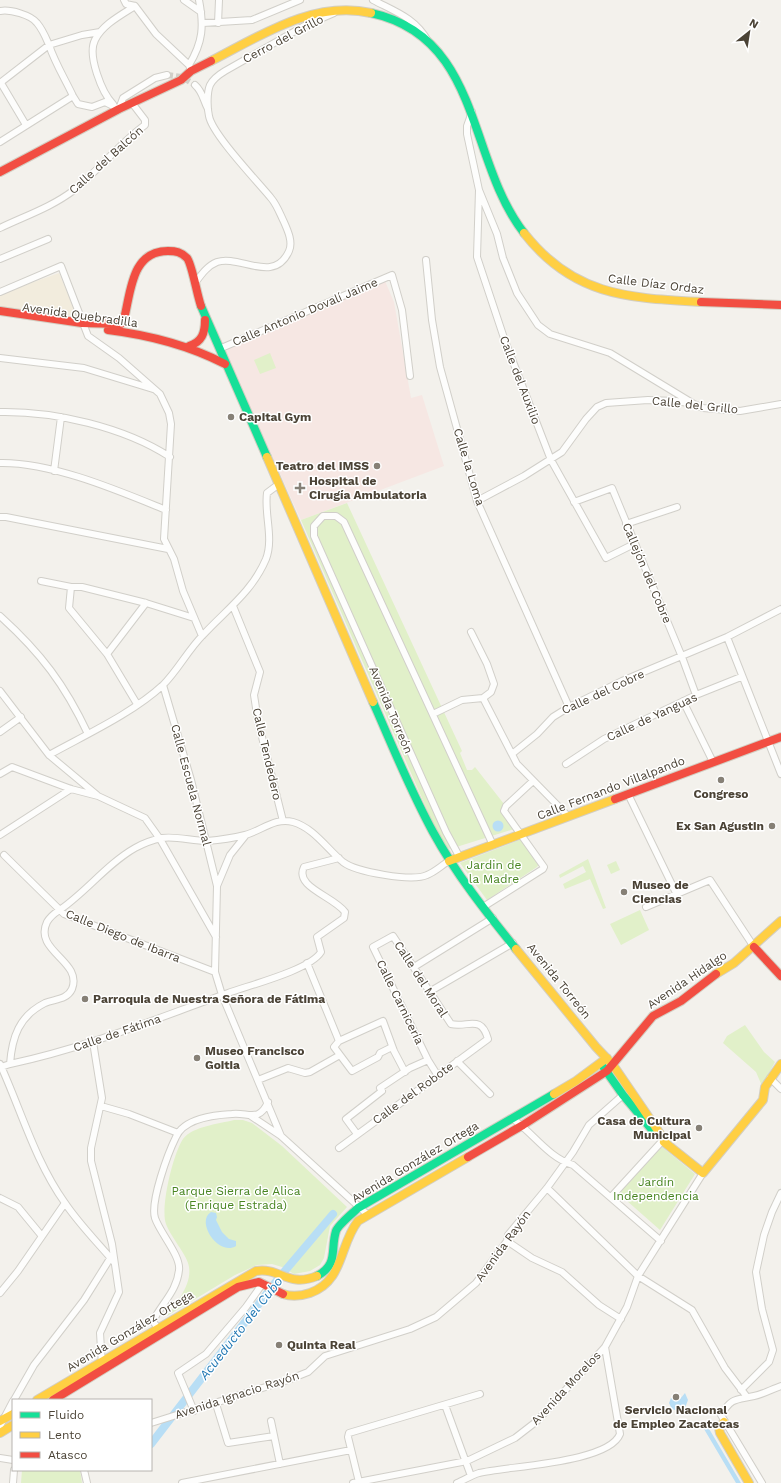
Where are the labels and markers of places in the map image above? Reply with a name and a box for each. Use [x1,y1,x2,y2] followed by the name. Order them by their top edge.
[239,410,311,424] place label: Capital Gym
[226,412,236,422] marker: Capital Gym
[276,459,369,473] place label: Teatro del IMSS
[372,461,382,471] marker: Teatro del IMSS
[309,474,427,502] place label: Hospital de Cirugía Ambulatoria
[294,482,306,494] marker: Hospital de Cirugía Ambulatoria
[716,775,726,785] marker: Congreso
[693,787,749,801] place label: Congreso
[676,819,764,833] place label: Ex San Agustin
[767,821,777,831] marker: Ex San Agustin
[632,878,689,906] place label: Museo de Ciencias
[619,887,629,897] marker: Museo de Ciencias
[93,992,325,1006] place label: Parroquia de Nuestra Señora de Fátima
[80,994,90,1004] marker: Parroquia de Nuestra Señora de Fátima
[205,1044,305,1072] place label: Museo Francisco Goitia
[192,1053,202,1063] marker: Museo Francisco Goitia
[597,1114,691,1142] place label: Casa de Cultura Municipal
[694,1123,704,1133] marker: Casa de Cultura Municipal
[287,1338,356,1352] place label: Quinta Real
[274,1340,284,1350] marker: Quinta Real
[671,1392,681,1402] marker: Servicio Nacional de Empleo Zacatecas
[613,1403,740,1431] place label: Servicio Nacional de Empleo Zacatecas

